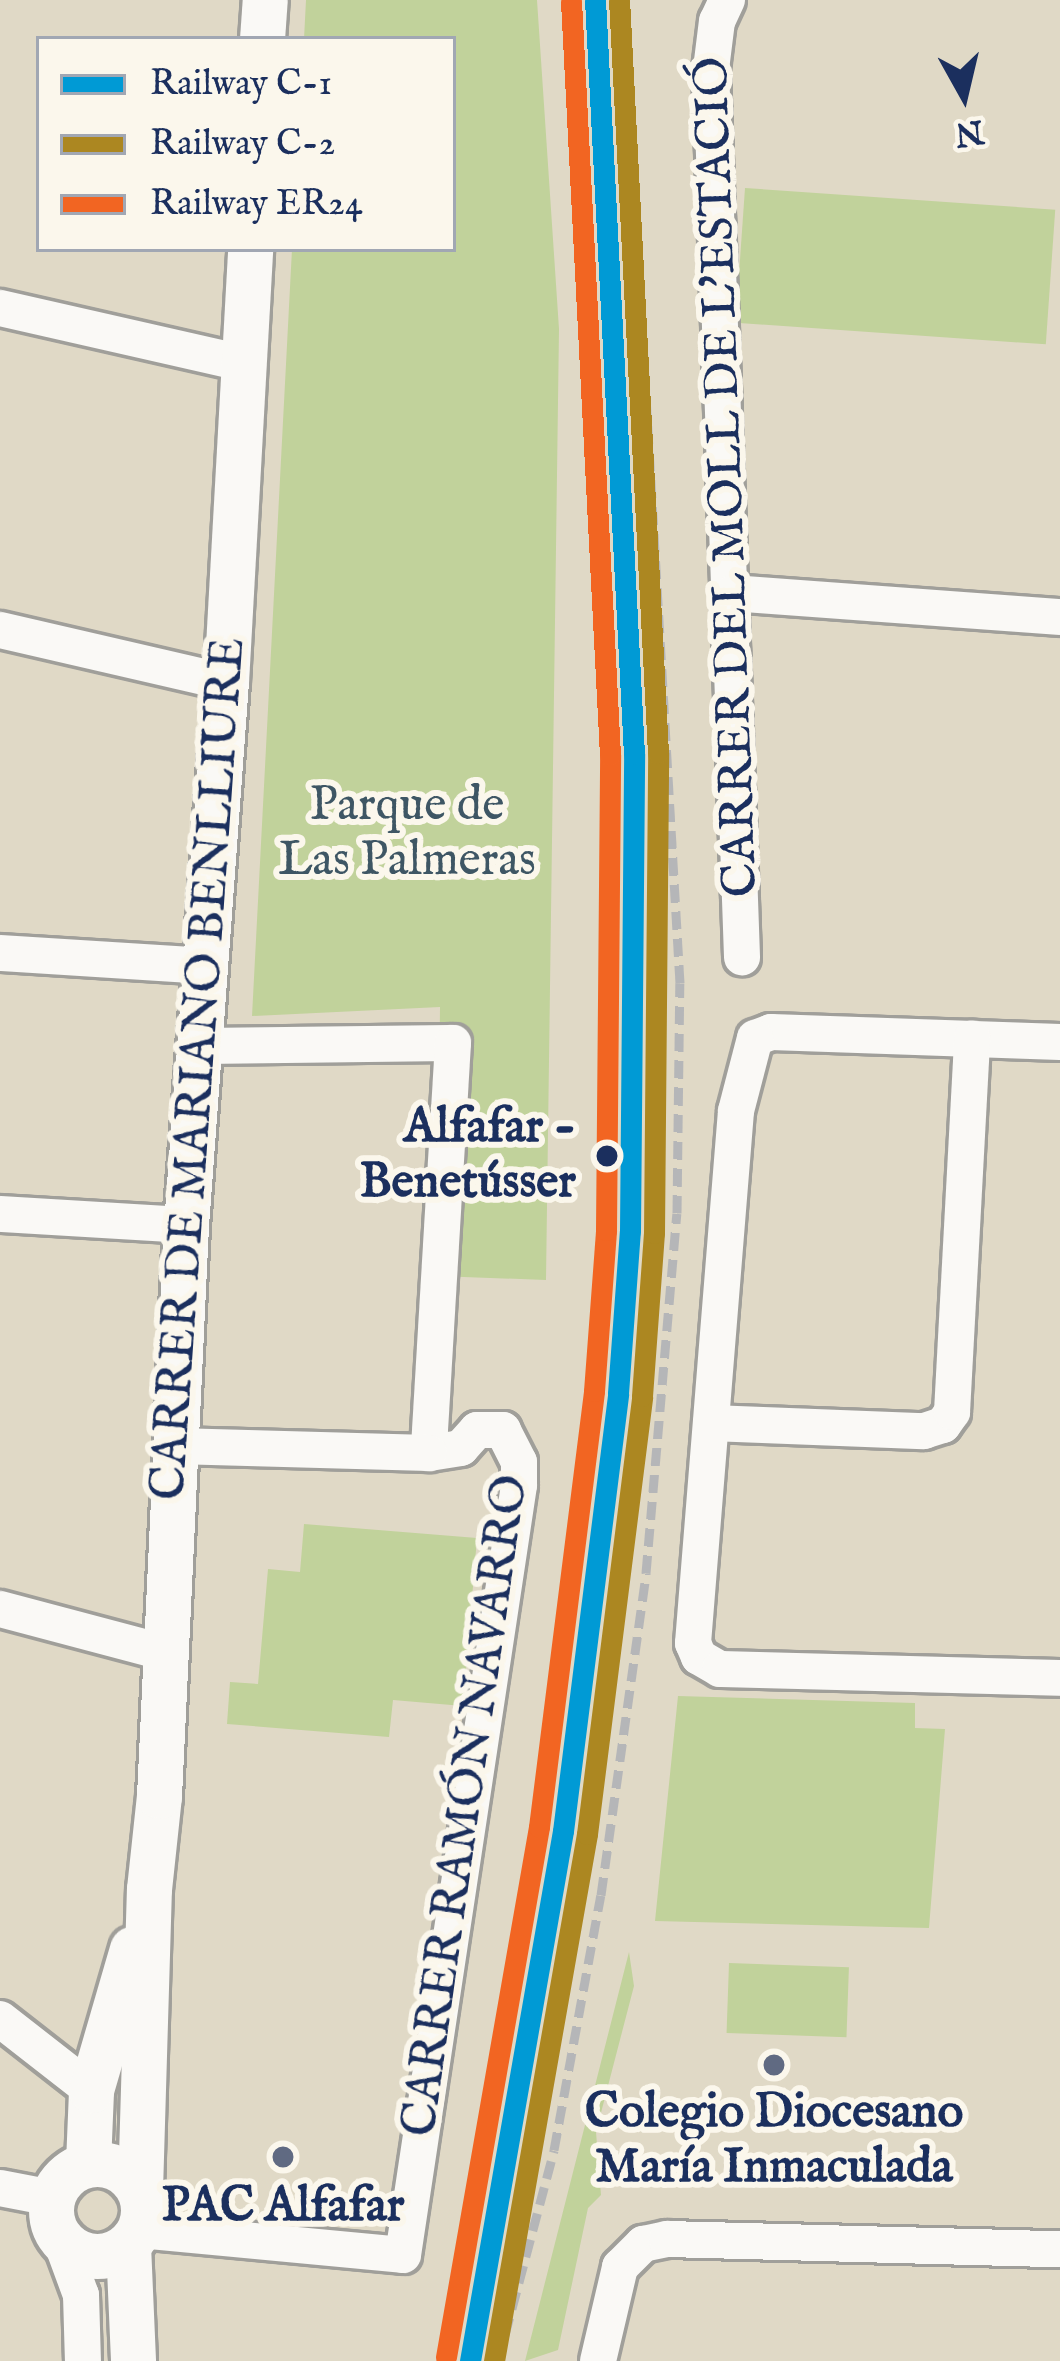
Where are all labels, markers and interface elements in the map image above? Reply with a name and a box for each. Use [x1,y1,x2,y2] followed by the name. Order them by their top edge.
[36,36,456,252] legend
[904,36,1024,156] north arrow
[685,56,771,898] street label: CARRER DEL MOLL DE L'ESTACIÓ
[150,61,332,107] text: Railway C-1
[952,109,986,154] text: N
[150,121,335,167] text: Railway C-2
[150,181,363,227] text: Railway ER24
[141,636,259,1502] street label: CARRER DE MARIANO BENLLIURE
[278,777,536,890] park label: Parque de Las Palmeras
[360,1099,576,1212] place label: Alfafar - Benetússer
[586,1135,628,1177] marker: Alfafar - Benetússer
[392,1471,542,2141] street label: CARRER RAMÓN NAVARRO
[761,2052,787,2078] marker: Colegio Diocesano María Inmaculada
[585,2084,963,2197] place label: Colegio Diocesano María Inmaculada
[267,2141,299,2173] marker: PAC Alfafar
[162,2179,404,2237] place label: PAC Alfafar

